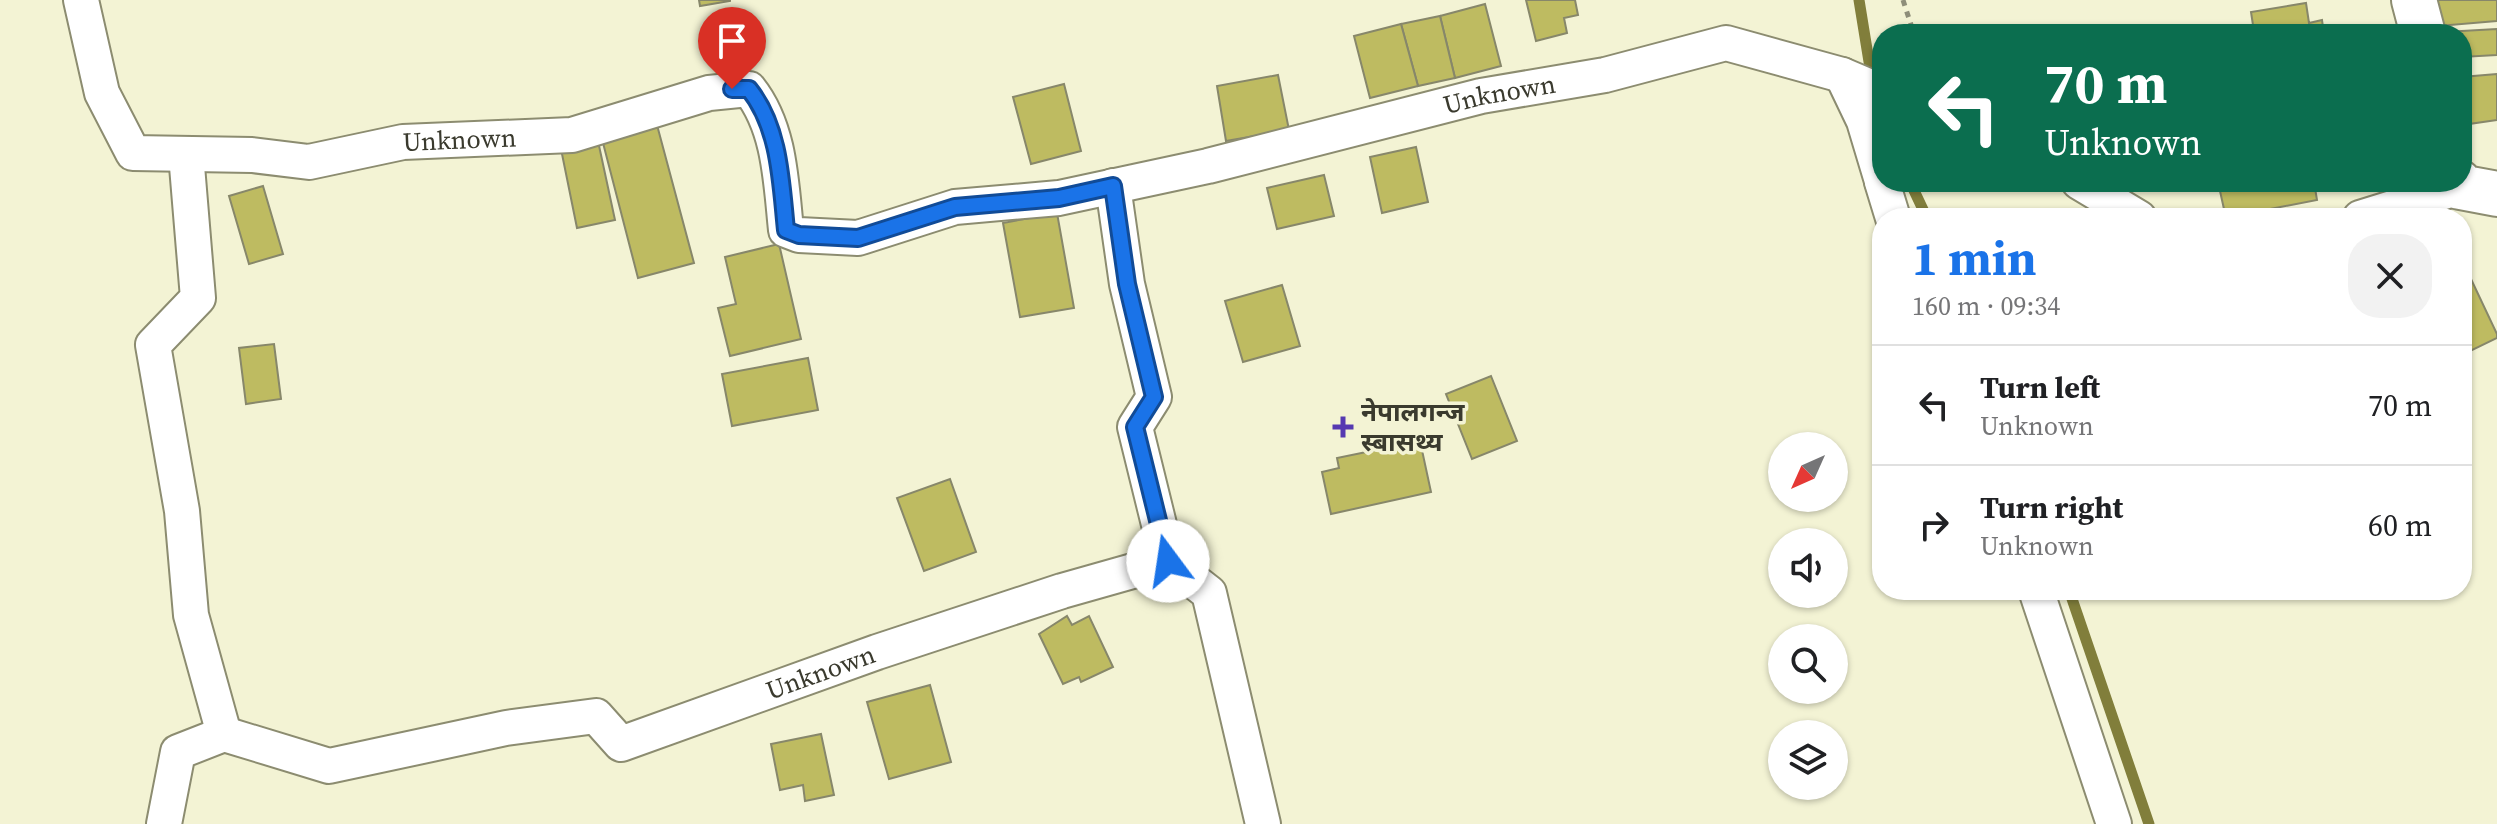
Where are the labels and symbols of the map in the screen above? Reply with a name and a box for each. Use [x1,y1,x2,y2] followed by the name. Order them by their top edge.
[698,7,766,89] pin
[1439,66,1558,123] street label: Unknown
[402,119,517,160] street label: Unknown
[1361,394,1465,460] place label: नेपालगन्ज स्बासथ्य
[1332,416,1354,438] marker: नेपालगन्ज स्बासथ्य
[1768,432,1848,512] north arrow
[1126,519,1210,603] position arrow
[761,636,880,708] street label: Unknown

